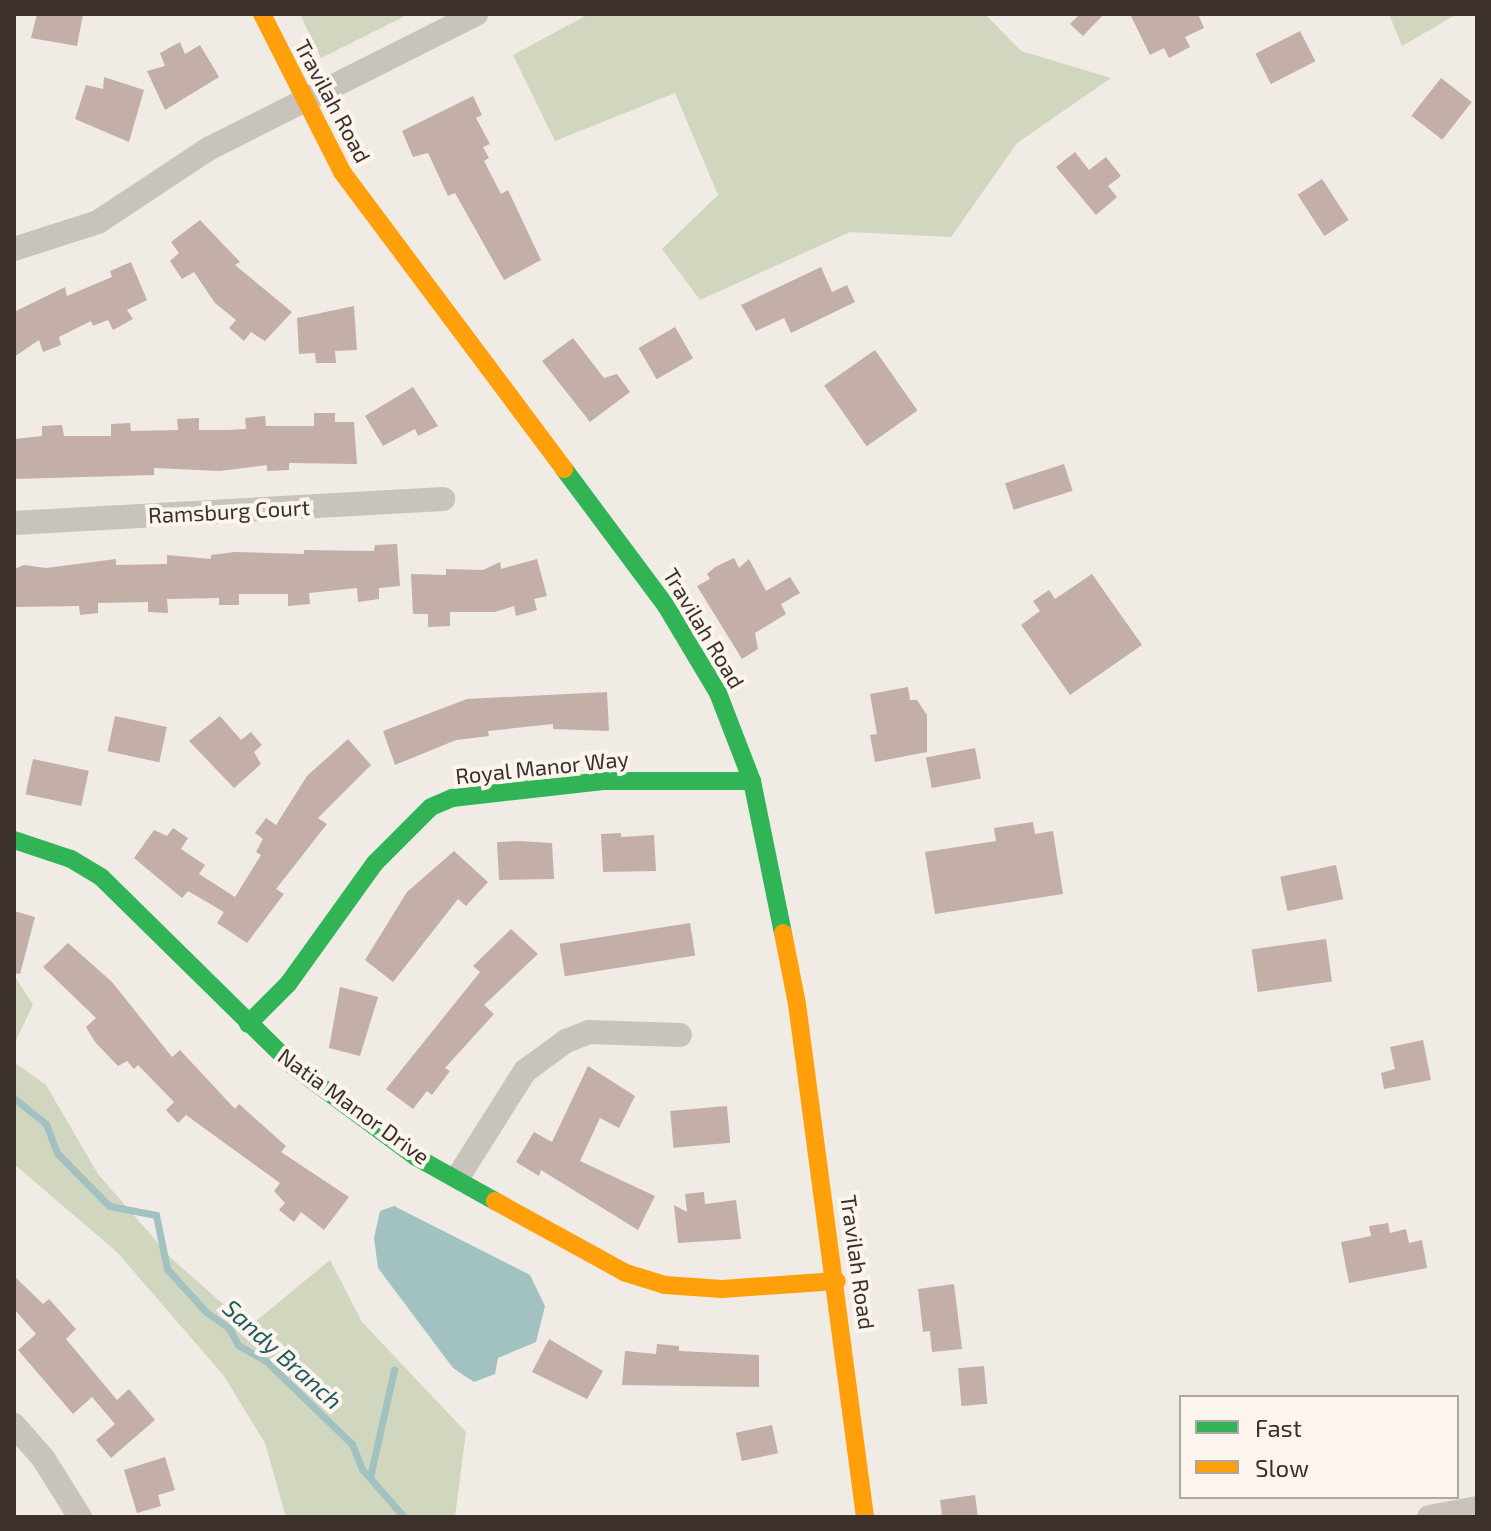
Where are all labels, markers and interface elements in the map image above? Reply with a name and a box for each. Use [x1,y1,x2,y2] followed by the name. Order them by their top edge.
[289,35,377,167] street label: Travilah Road
[147,494,311,528] street label: Ramsburg Court
[658,563,750,693] street label: Travilah Road
[453,745,631,789] street label: Royal Manor Way
[273,1042,435,1170] street label: Natia Manor Drive
[835,1193,881,1331] street label: Travilah Road
[218,1293,348,1415] water label: Sandy Branch
[1179,1395,1459,1499] legend
[1255,1413,1302,1442] text: Fast
[1255,1453,1309,1482] text: Slow

